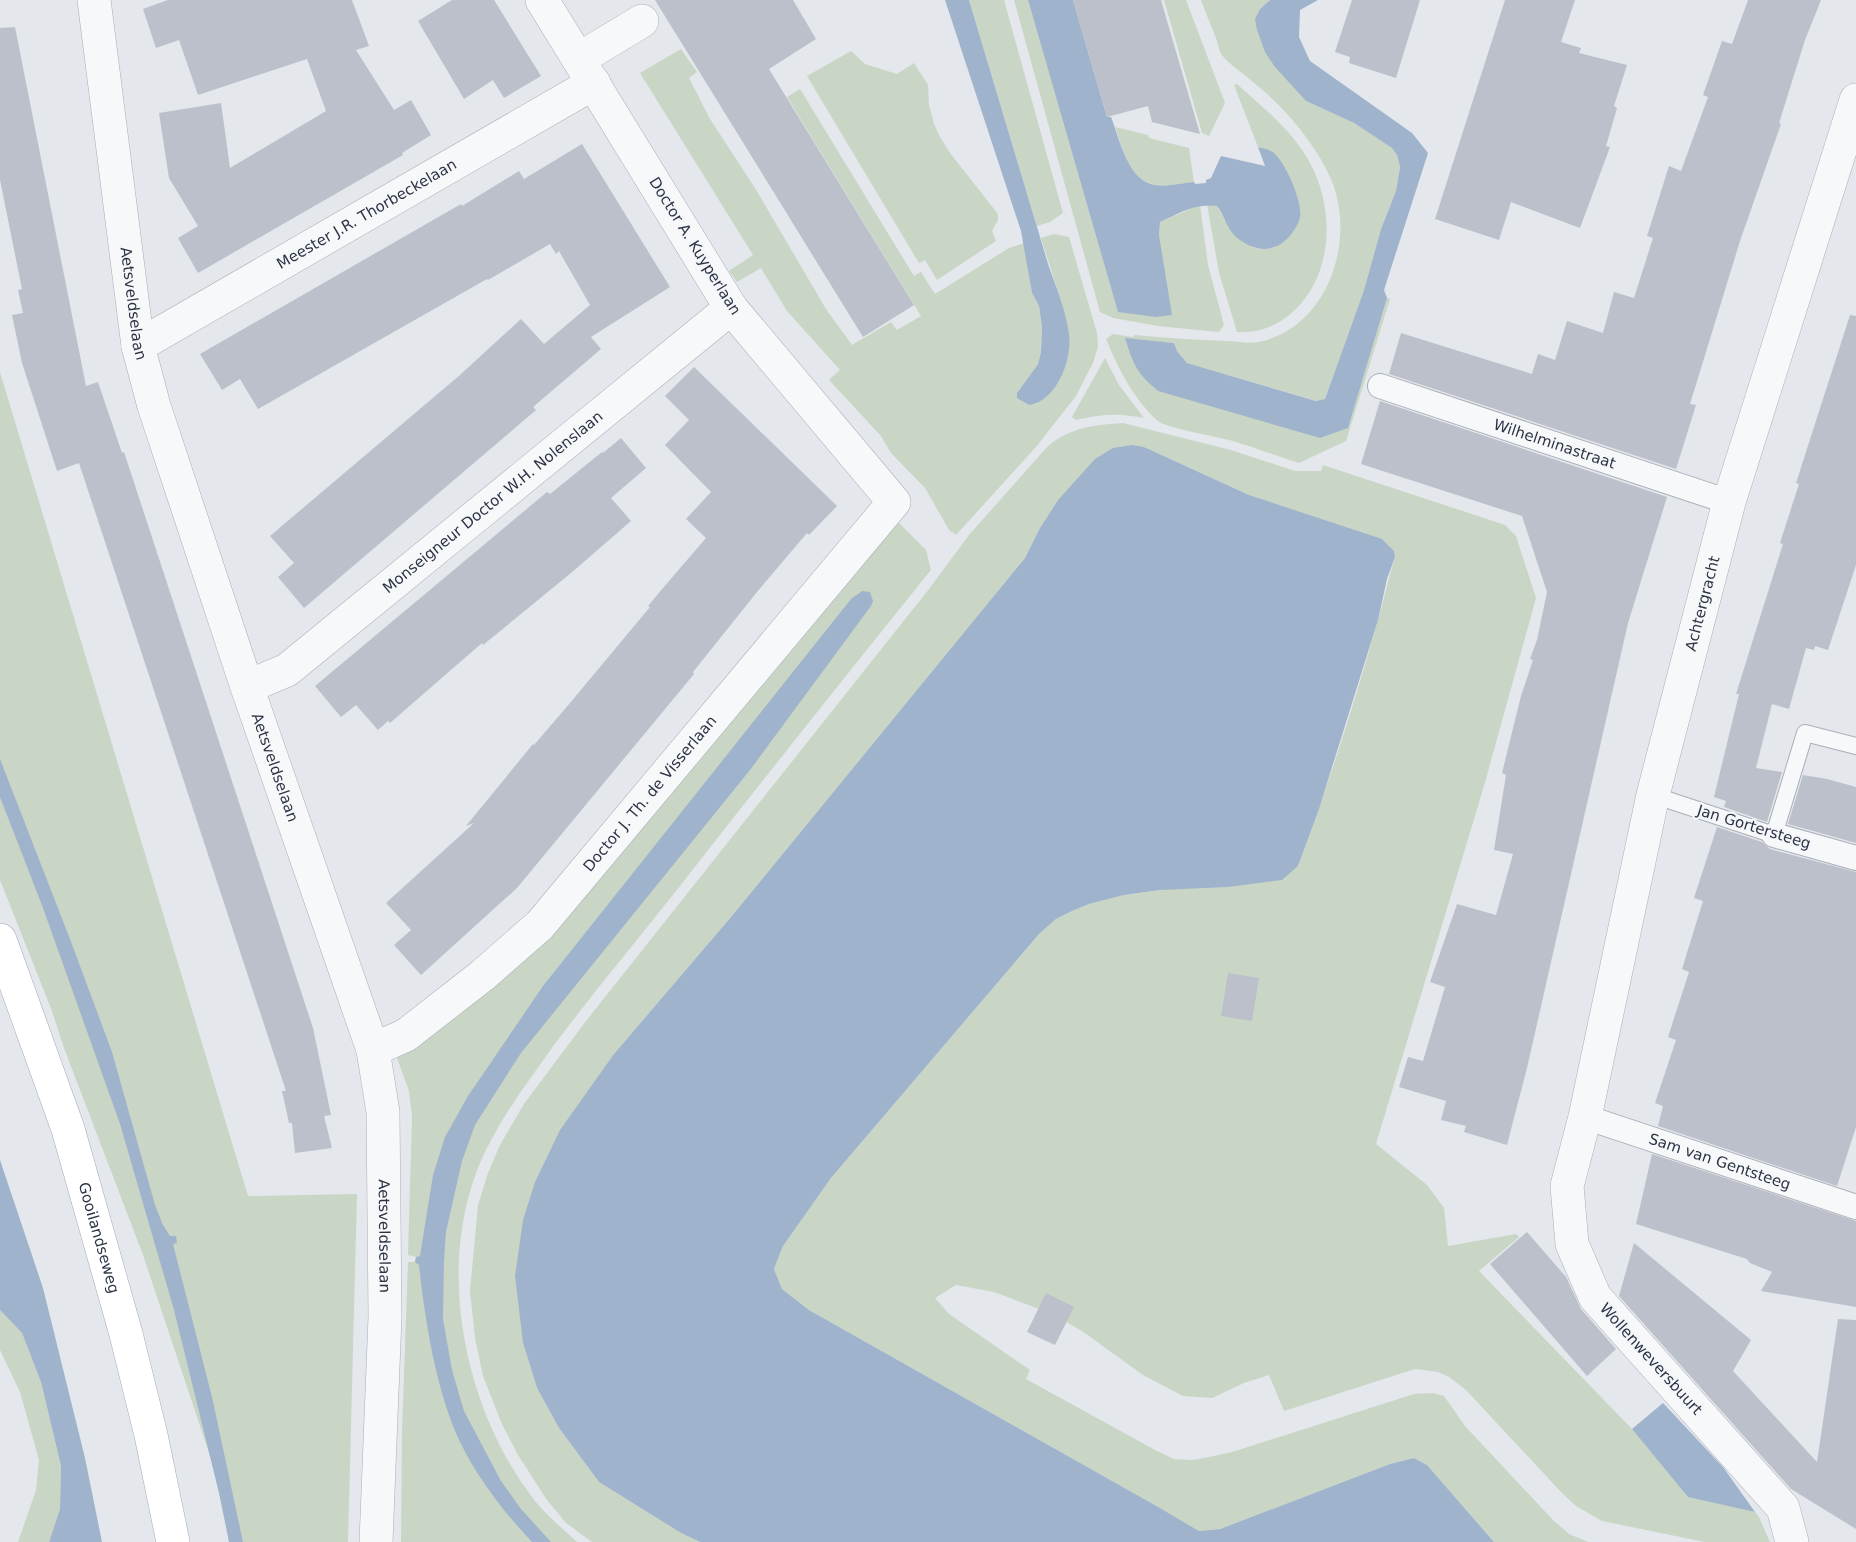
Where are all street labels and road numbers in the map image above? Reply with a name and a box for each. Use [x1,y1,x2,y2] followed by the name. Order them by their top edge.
[274,155,460,273] street label: Meester J.R. Thorbeckelaan
[645,174,745,318] street label: Doctor A. Kuyperlaan
[116,246,150,362] street label: Aetsveldselaan
[379,407,606,597] street label: Monseigneur Doctor W.H. Nolenslaan
[1491,415,1618,473] street label: Wilhelminastraat
[1682,554,1724,653] street label: Achtergracht
[248,711,302,824] street label: Aetsveldselaan
[579,712,720,875] street label: Doctor J. Th. de Visserlaan
[1694,801,1813,853] street label: Jan Gortersteeg
[1646,1130,1793,1194] street label: Sam van Gentsteeg
[375,1179,394,1293] street label: Aetsveldselaan
[75,1180,123,1296] street label: Gooilandseweg
[1596,1299,1706,1419] street label: Wollenweversbuurt

